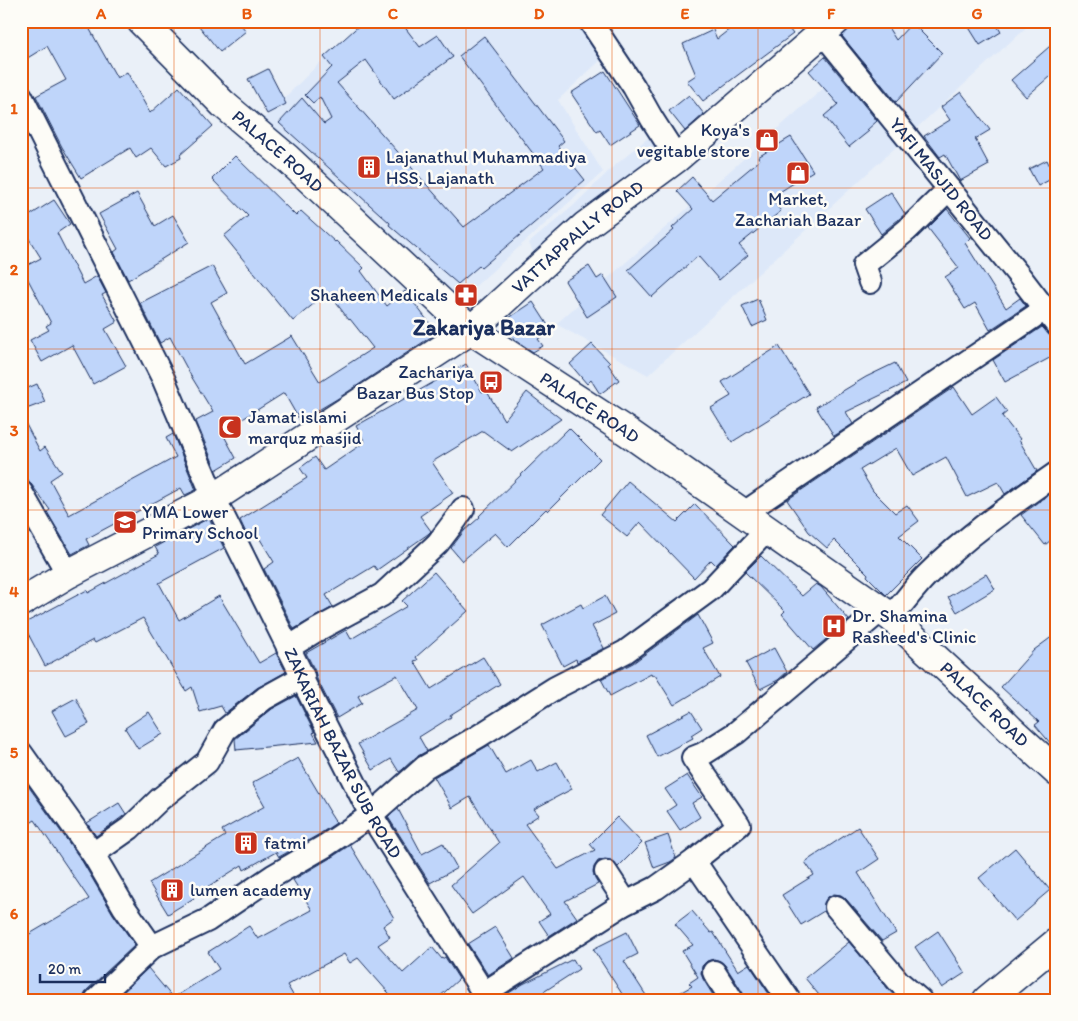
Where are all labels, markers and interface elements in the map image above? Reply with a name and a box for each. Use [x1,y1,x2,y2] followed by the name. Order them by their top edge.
[95,4,107,23] text: A
[242,4,253,23] text: B
[388,4,399,23] text: C
[534,4,545,23] text: D
[681,4,690,23] text: E
[827,4,836,23] text: F
[971,4,983,23] text: G
[10,99,18,118] text: 1
[227,105,328,197] street label: PALACE ROAD
[885,113,998,245] street label: YAFI MASJID ROAD
[637,119,750,162] place label: Koya's vegitable store
[754,127,780,153] shop icon: Koya's vegitable store
[386,146,587,189] place label: Lajanathul Muhammadiya HSS, Lajanath
[356,154,382,180] building icon: Lajanathul Muhammadiya HSS, Lajanath
[785,160,811,186] shop icon: Market, Zachariah Bazar
[507,175,648,298] street label: VATTAPPALLY ROAD
[735,188,862,231] place label: Market, Zachariah Bazar
[10,260,19,279] text: 2
[453,282,479,308] pharmacy icon: Shaheen Medicals
[310,284,448,306] place label: Shaheen Medicals
[413,314,556,341] district label: Zakariya Bazar
[356,361,475,404] place label: Zachariya Bazar Bus Stop
[536,367,644,448] street label: PALACE ROAD
[478,369,504,395] bus stop icon: Zachariya Bazar Bus Stop
[248,406,362,449] place label: Jamat islami marquz masjid
[217,414,243,440] mosque icon: Jamat islami marquz masjid
[10,421,19,440] text: 3
[142,501,258,544] place label: YMA Lower Primary School
[112,509,138,535] school or university icon: YMA Lower Primary School
[9,582,19,601] text: 4
[852,605,976,648] place label: Dr. Shamina Rasheed's Clinic
[821,613,847,639] hospital icon: Dr. Shamina Rasheed's Clinic
[279,644,407,863] street label: ZAKARIAH BAZAR SUB ROAD
[936,657,1033,752] street label: PALACE ROAD
[10,743,19,762] text: 5
[233,830,259,856] building icon: fatmi
[264,832,306,854] place label: fatmi
[159,877,185,903] building icon: lumen academy
[190,879,312,901] place label: lumen academy
[10,904,19,923] text: 6
[40,951,105,983] scale bar
[48,960,82,978] text: 20 m

